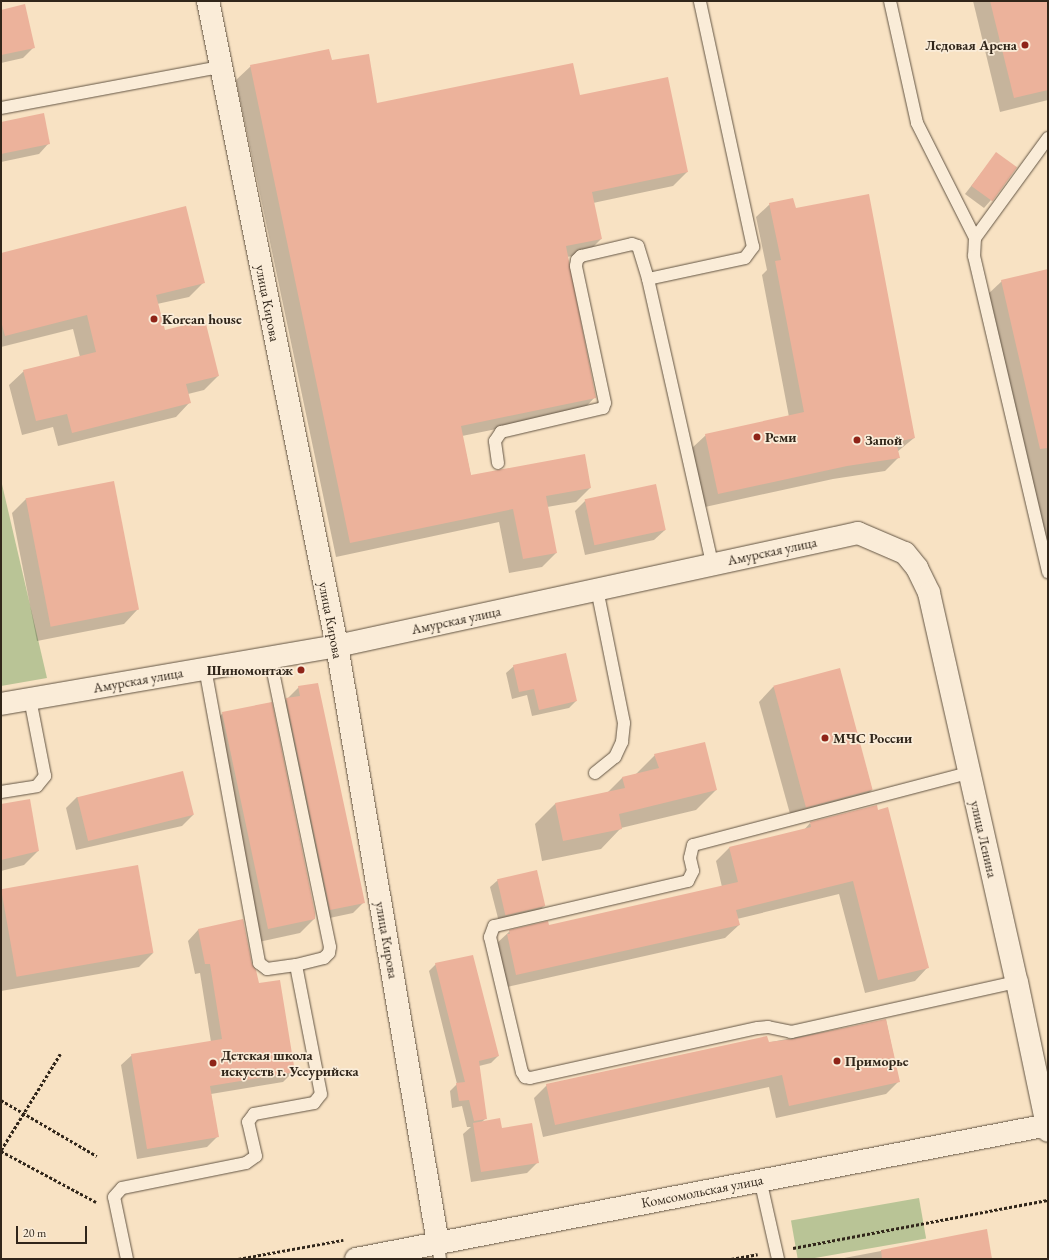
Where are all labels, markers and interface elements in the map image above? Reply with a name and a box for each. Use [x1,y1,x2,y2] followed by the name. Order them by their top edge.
[925,37,1017,53] place label: Ледовая Арена
[1020,40,1030,50] marker: Ледовая Арена
[252,263,284,343] street label: улица Кирова
[162,311,242,327] place label: Korean house
[149,314,159,324] marker: Korean house
[765,429,797,445] place label: Реми
[752,432,762,442] marker: Реми
[865,432,902,448] place label: Запой
[852,435,862,445] marker: Запой
[726,533,818,569] street label: Амурская улица
[315,580,347,660] street label: улица Кирова
[410,602,502,638] street label: Амурская улица
[207,662,293,678] place label: Шиномонтаж
[92,664,184,696] street label: Амурская улица
[296,665,306,675] marker: Шиномонтаж
[833,730,912,746] place label: МЧС России
[820,733,830,743] marker: МЧС России
[967,799,1001,879] street label: улица Ленина
[372,900,402,980] street label: улица Кирова
[221,1047,359,1080] place label: Детская школа искусств г. Уссурийска
[845,1053,909,1069] place label: Приморье
[832,1056,842,1066] marker: Приморье
[208,1058,218,1068] marker: Детская школа искусств г. Уссурийска
[640,1171,764,1211] street label: Комсомольская улица
[18,1218,89,1244] scale bar
[23,1225,46,1241] text: 20 m

